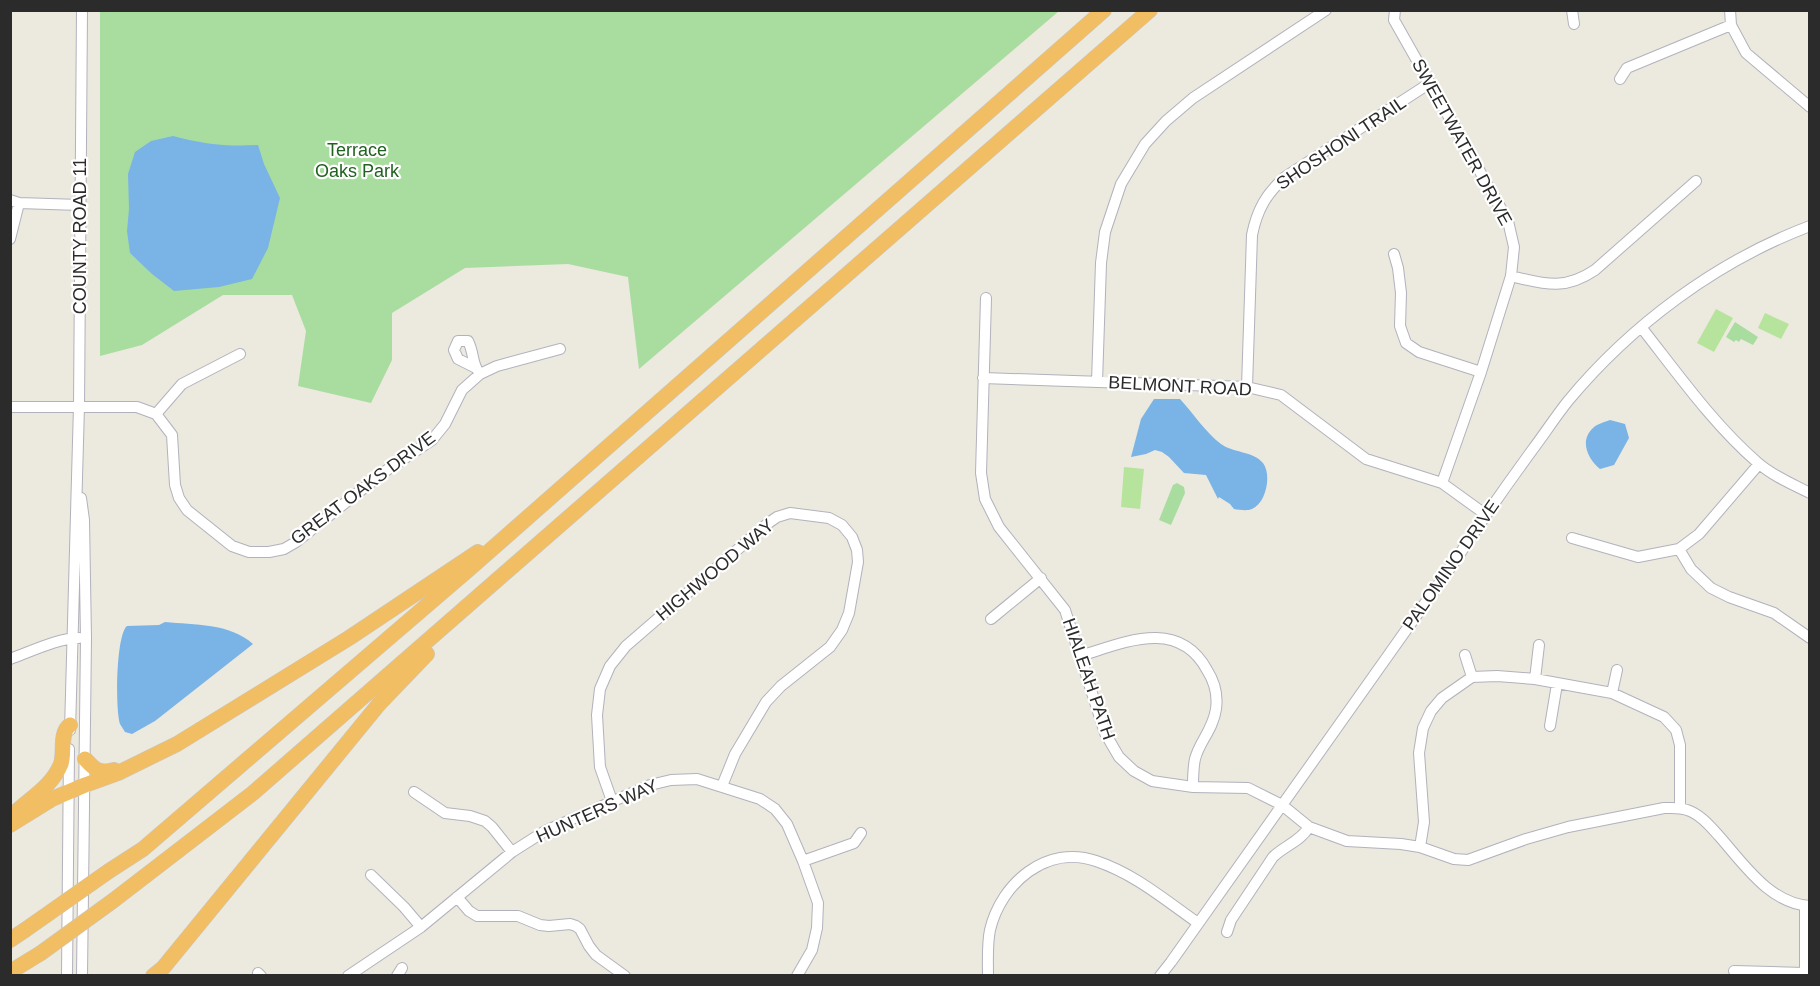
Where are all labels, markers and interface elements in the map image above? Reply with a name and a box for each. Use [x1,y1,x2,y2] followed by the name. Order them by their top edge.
[1408,55,1516,229] street label: SWEETWATER DRIVE
[1273,92,1409,194] street label: SHOSHONI TRAIL
[315,140,400,181] park label: Terrace Oaks Park
[70,158,90,314] street label: COUNTY ROAD 11
[1108,372,1252,400] street label: BELMONT ROAD
[287,427,439,549] street label: GREAT OAKS DRIVE
[1399,496,1503,634] street label: PALOMINO DRIVE
[652,515,778,625] street label: HIGHWOOD WAY
[1059,616,1119,742] street label: HIALEAH PATH
[533,775,661,847] street label: HUNTERS WAY

